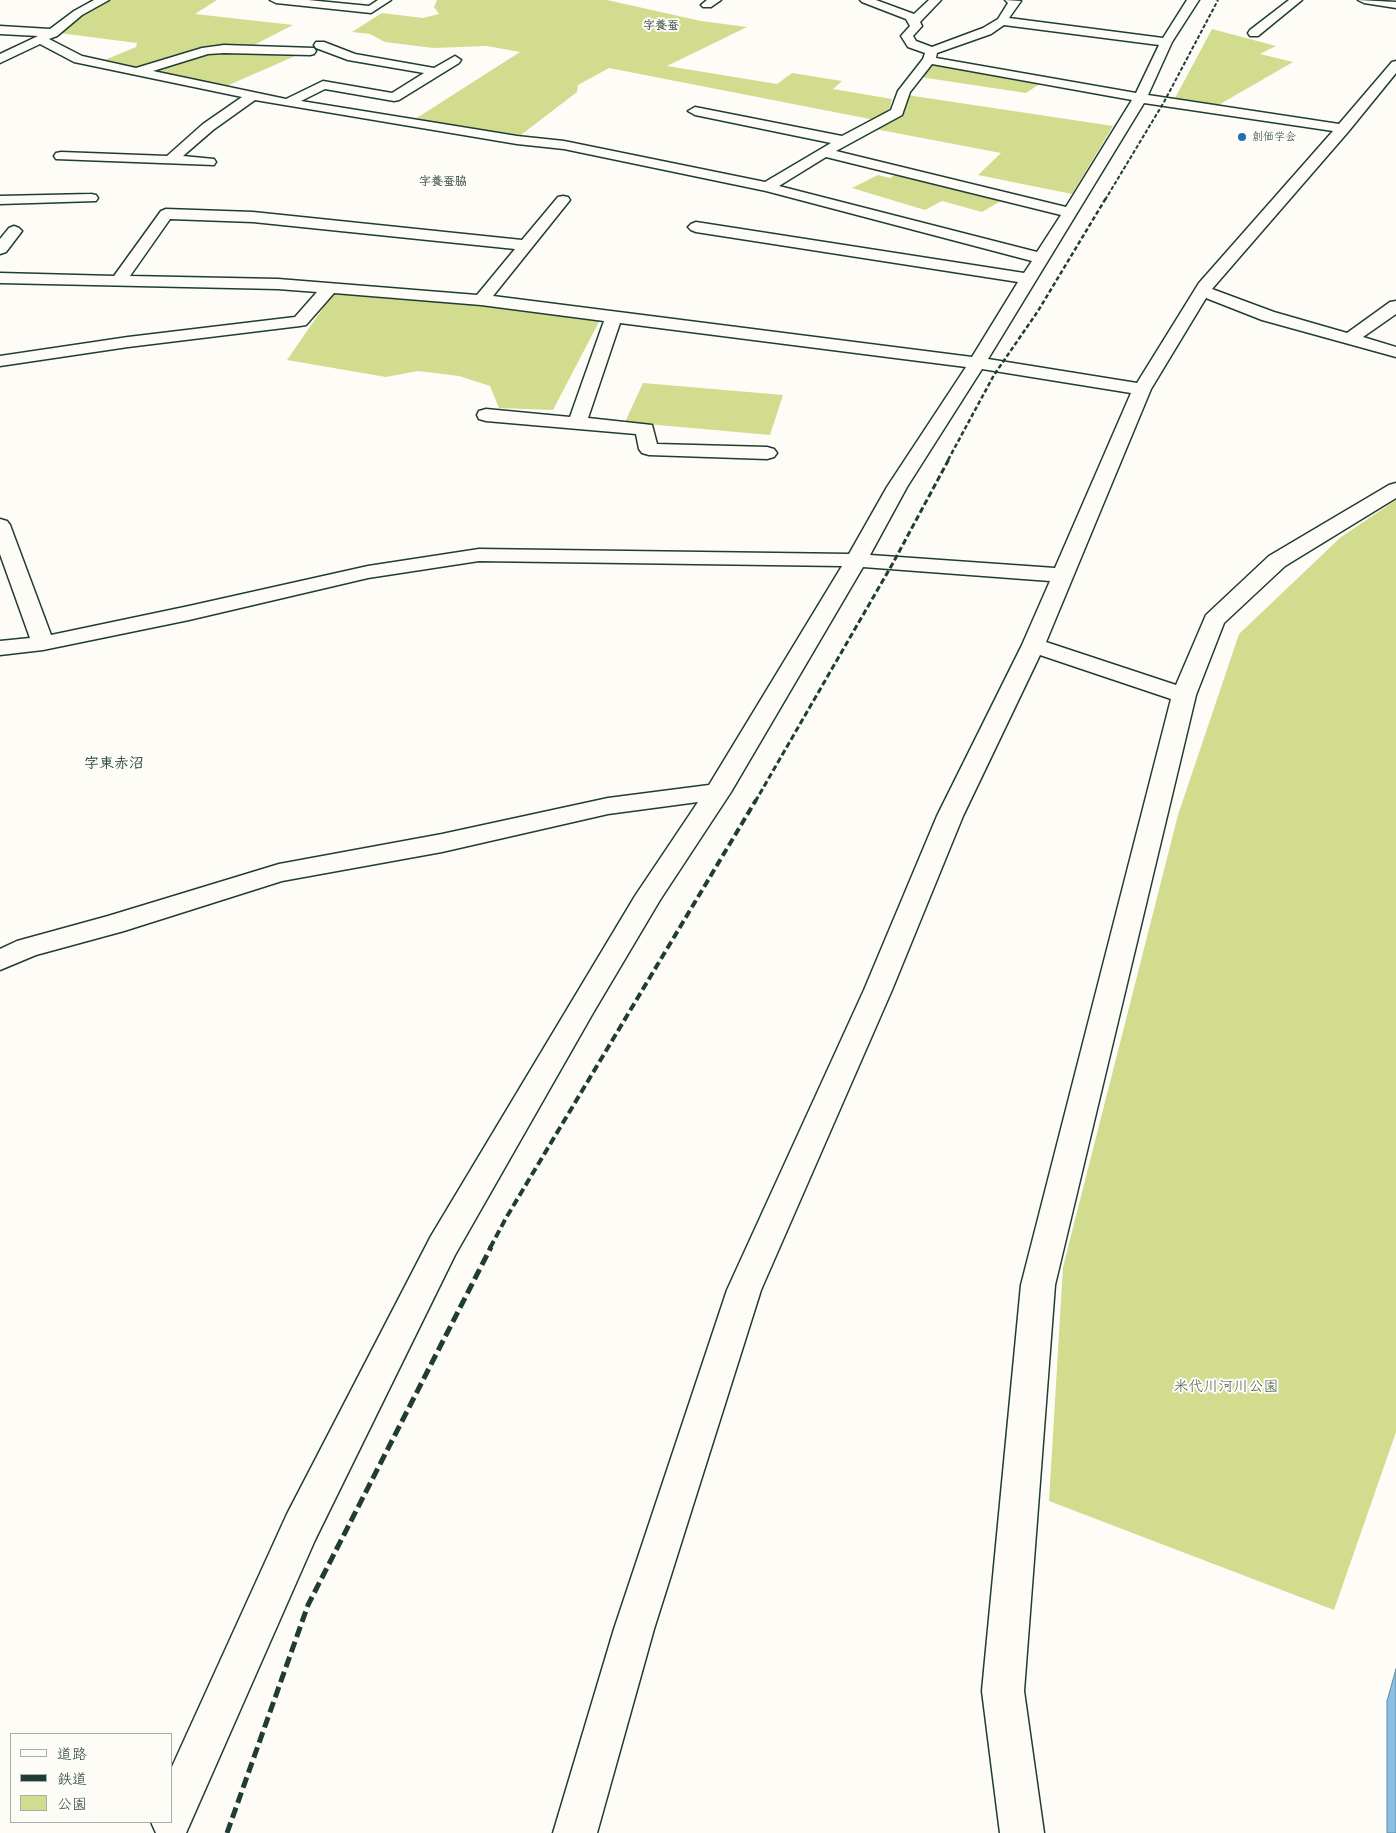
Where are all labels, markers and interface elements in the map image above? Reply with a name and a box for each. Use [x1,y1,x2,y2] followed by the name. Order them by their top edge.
[643,18,679,32] district label: 字養蚕
[1252,130,1296,144] place label: 創価学会
[1236,131,1248,143] marker: 創価学会
[419,174,467,188] district label: 字養蚕脇
[84,754,144,772] district label: 字東赤沼
[1174,1377,1278,1395] park label: 米代川河川公園
[10,1733,172,1823] legend
[57,1743,87,1763] text: 道路
[57,1768,87,1788] text: 鉄道
[57,1793,87,1813] text: 公園

